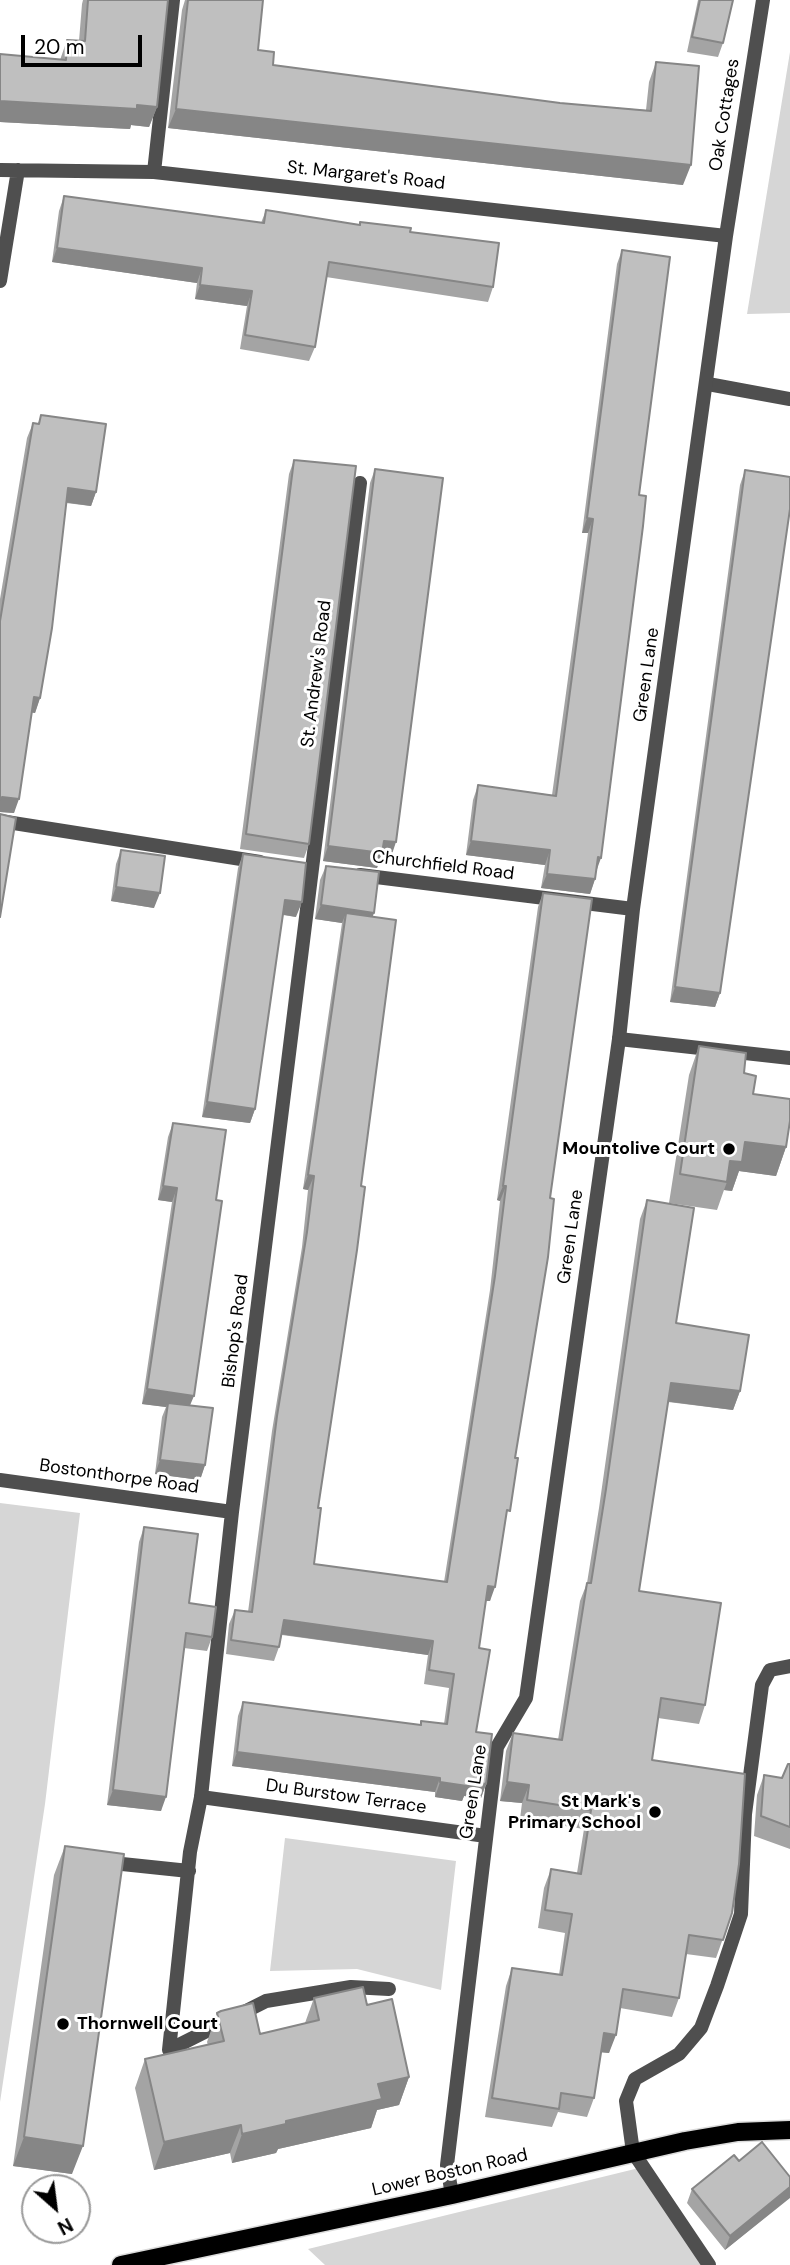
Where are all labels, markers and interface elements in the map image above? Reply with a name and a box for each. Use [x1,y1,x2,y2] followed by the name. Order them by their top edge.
[24,21,145,65] scale bar
[34,33,85,61] text: 20 m
[705,57,745,173] street label: Oak Cottages
[286,157,446,195] street label: St. Margaret's Road
[297,599,337,749] street label: St. Andrew's Road
[630,626,664,724] street label: Green Lane
[371,847,515,885] street label: Churchfield Road
[562,1138,715,1160] place label: Mountolive Court
[721,1141,737,1157] marker: Mountolive Court
[554,1188,588,1286] street label: Green Lane
[218,1273,254,1389] street label: Bishop's Road
[38,1455,200,1499] street label: Bostonthorpe Road
[456,1743,492,1841] street label: Green Lane
[264,1775,428,1819] street label: Du Burstow Terrace
[508,1791,641,1834] place label: St Mark's Primary School
[647,1804,663,1820] marker: St Mark's Primary School
[77,2013,218,2035] place label: Thornwell Court
[55,2016,71,2032] marker: Thornwell Court
[370,2145,530,2201] street label: Lower Boston Road
[21,2174,91,2244] north arrow
[53,2212,77,2241] text: N

